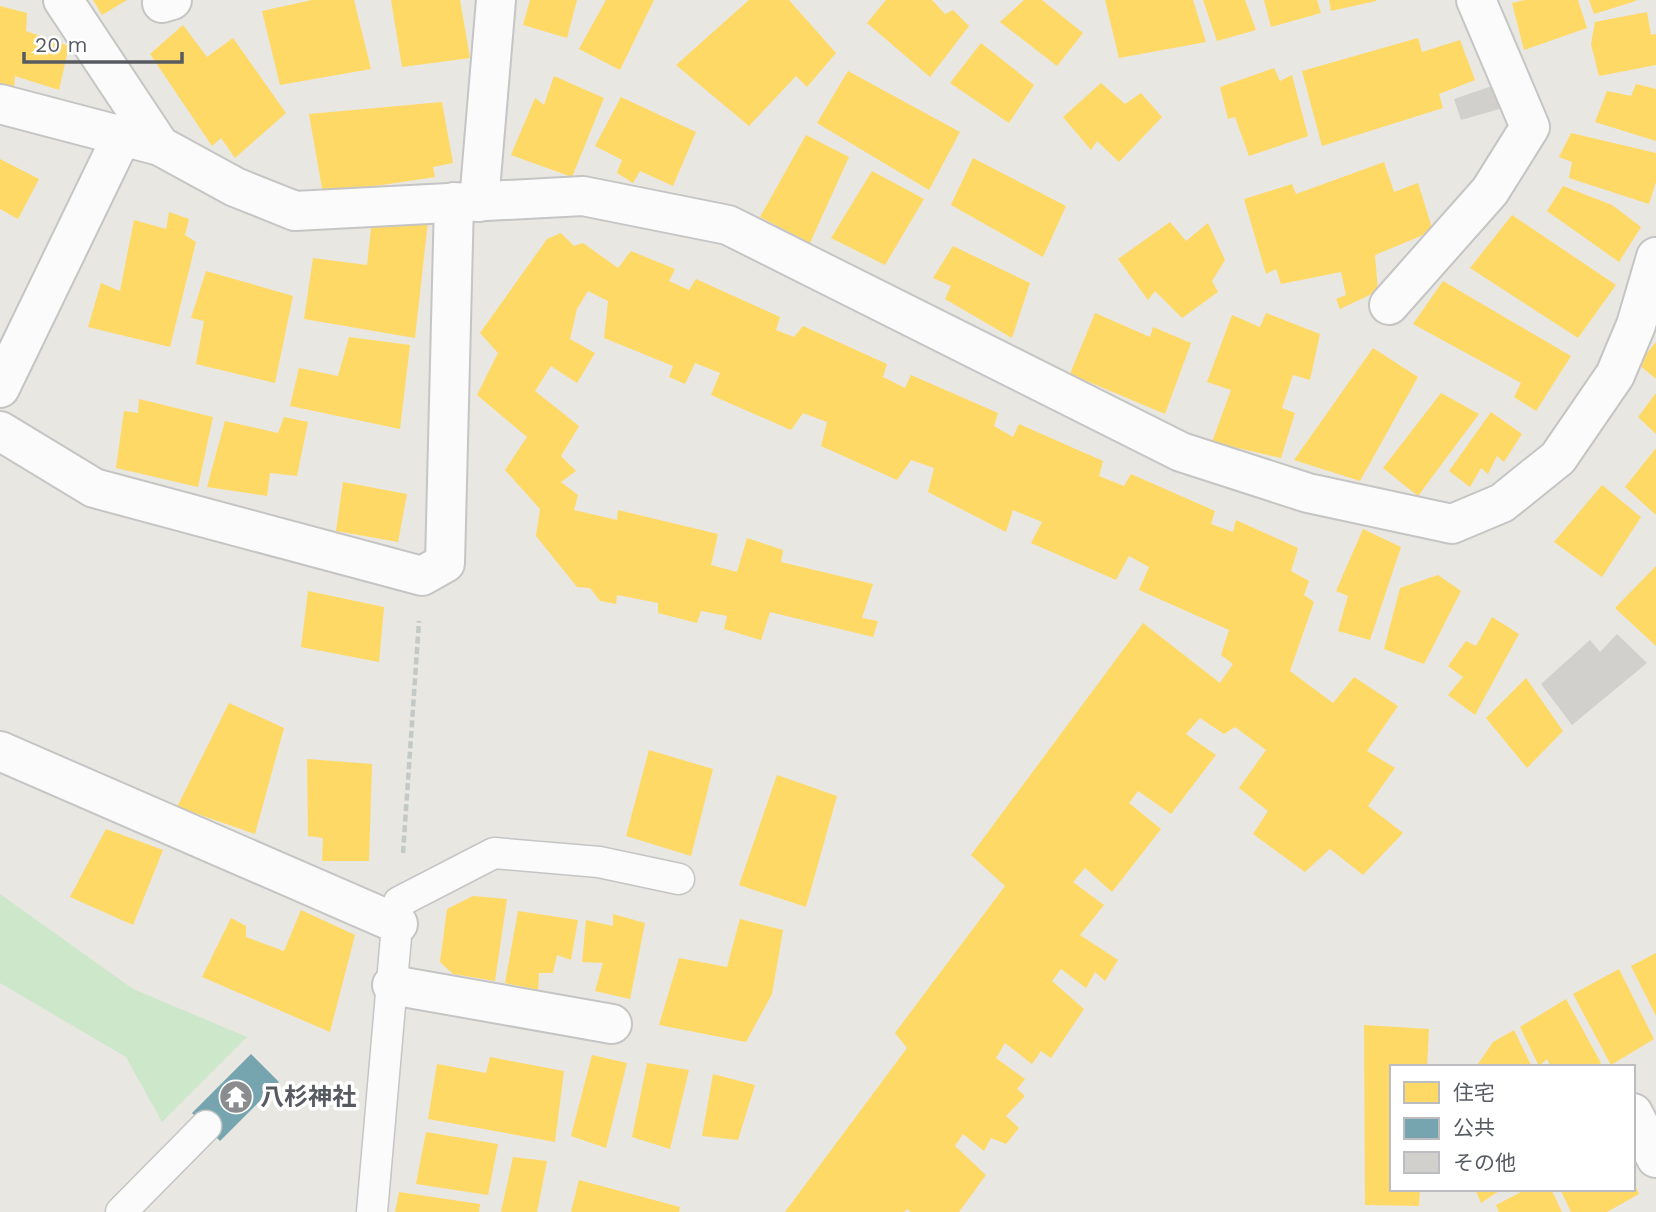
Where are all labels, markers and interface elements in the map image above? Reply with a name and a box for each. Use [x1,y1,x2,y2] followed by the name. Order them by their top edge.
[24,21,182,65] scale bar
[35,32,87,57] text: 20 m
[1390,1065,1635,1191] legend
[217,1078,255,1116] temple icon: 八杉神社
[1453,1080,1495,1105] text: 住宅
[260,1083,356,1111] place label: 八杉神社
[1453,1115,1495,1140] text: 公共
[1453,1150,1516,1175] text: その他

